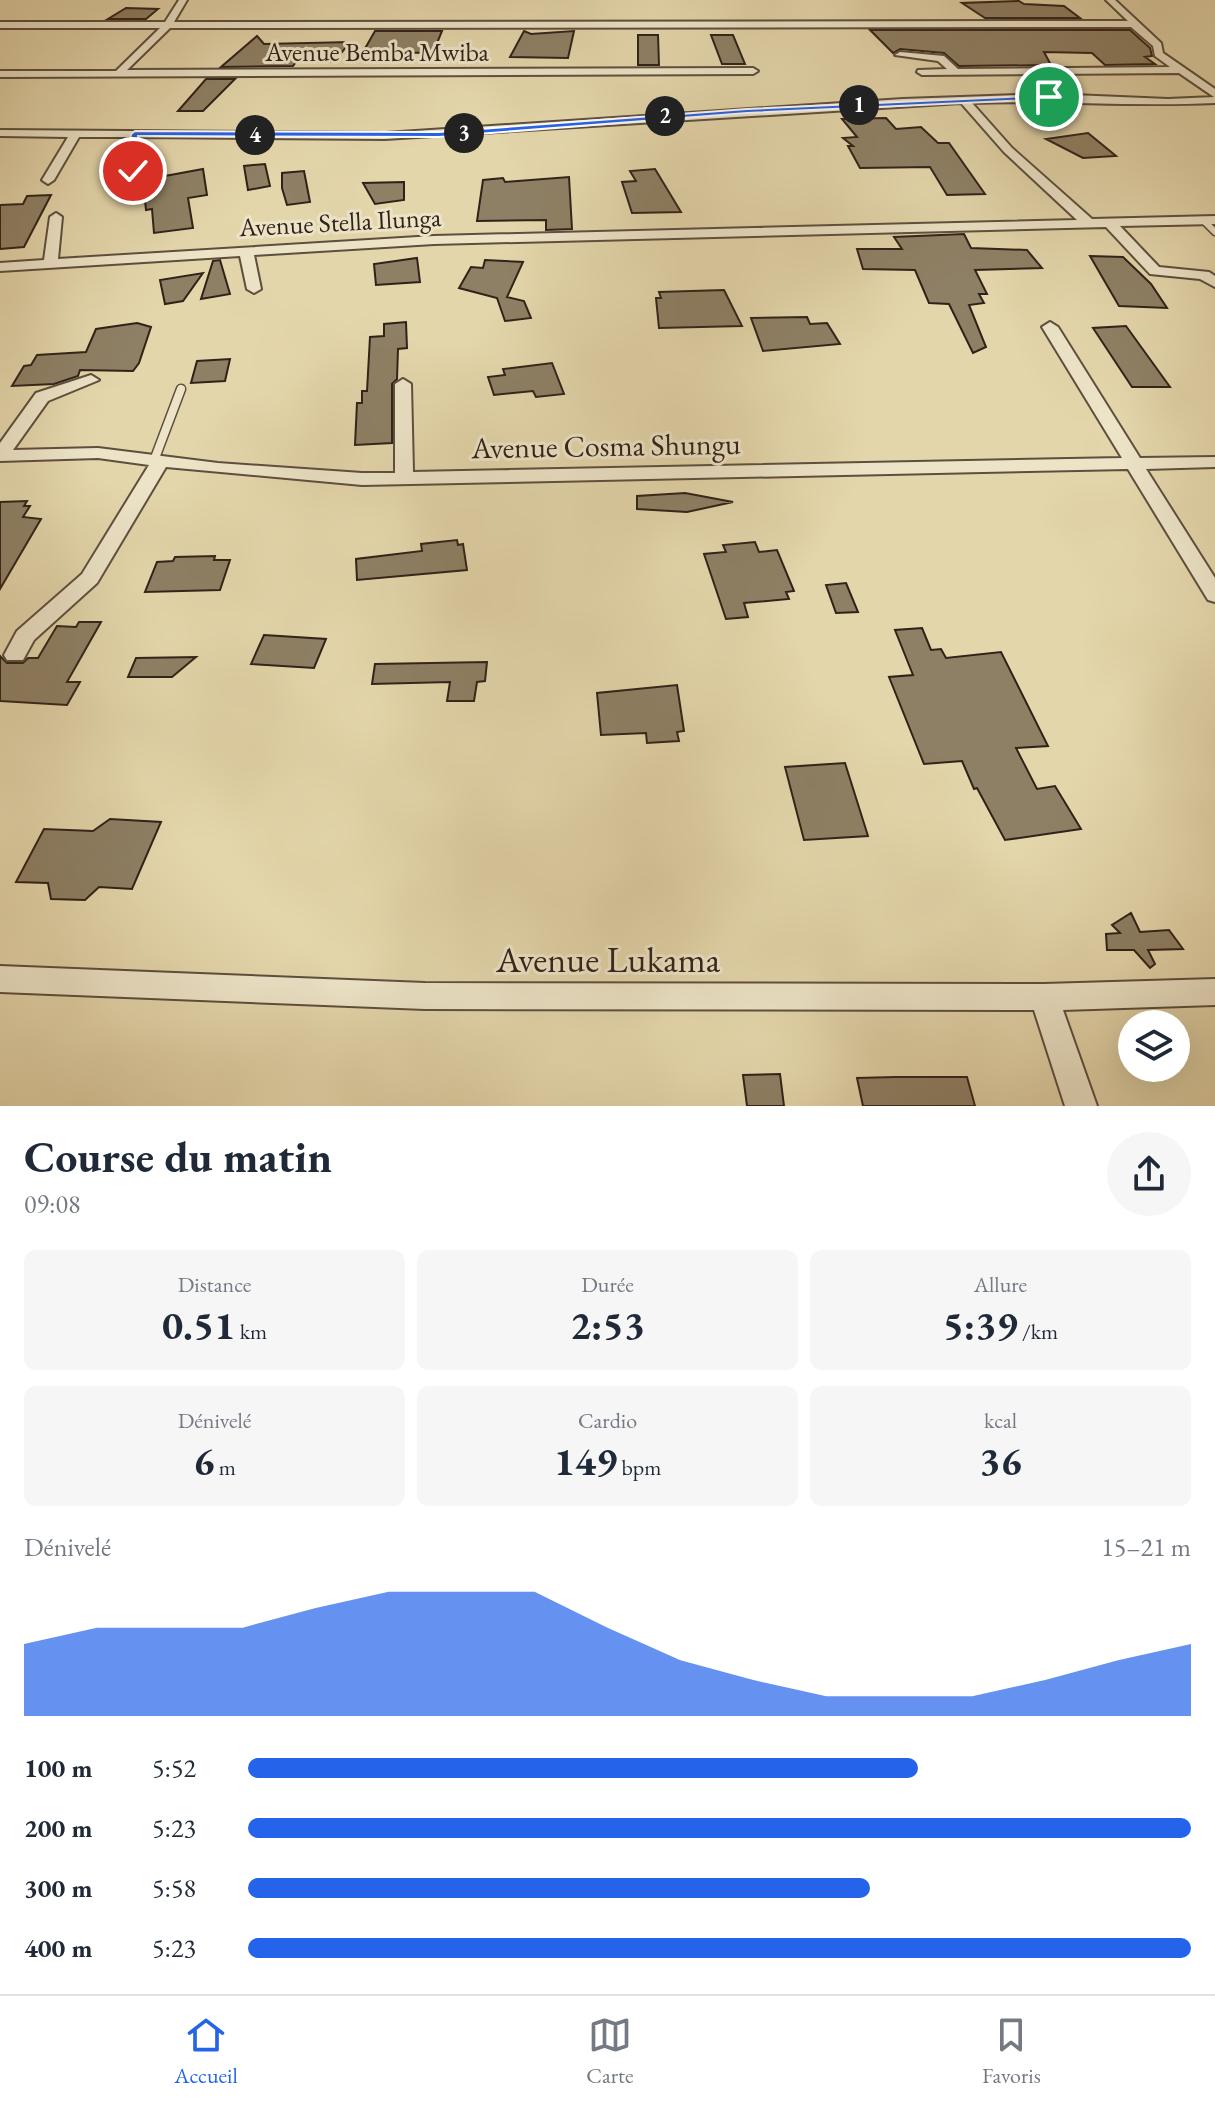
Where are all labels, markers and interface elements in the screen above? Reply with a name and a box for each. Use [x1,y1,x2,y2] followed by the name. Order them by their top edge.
[264,35,489,69] street label: Avenue Bemba Mwiba
[1015,63,1083,131] pin
[1027,75,1071,119] icon: arrive
[839,85,879,125] pin: 1
[853,90,865,119] text: 1
[645,96,685,136] pin: 2
[659,101,671,130] text: 2
[444,113,484,153] pin: 3
[235,115,275,155] pin: 4
[458,118,470,147] text: 3
[249,120,261,149] text: 4
[99,137,167,205] pin
[111,149,155,193] icon: check
[237,200,443,244] street label: Avenue Stella Ilunga
[470,424,741,467] street label: Avenue Cosma Shungu
[495,936,721,983] street label: Avenue Lukama
[1118,1010,1190,1082] map controls
[1118,1010,1190,1082] button: layers
[24,1128,332,1185] text: Course du matin
[1107,1132,1191,1216] button: share
[24,1187,80,1221] text: 09:08
[178,1270,251,1299] text: Distance
[581,1270,634,1299] text: Durée
[974,1270,1027,1299] text: Allure
[162,1299,235,1351] text: 0.51
[570,1299,645,1351] text: 2:53
[943,1299,1018,1351] text: 5:39
[235,1317,267,1346] text: km
[1018,1317,1058,1346] text: /km
[178,1406,251,1435] text: Dénivelé
[578,1406,637,1435] text: Cardio
[984,1406,1017,1435] text: kcal
[193,1435,214,1487] text: 6
[554,1435,617,1487] text: 149
[979,1435,1022,1487] text: 36
[214,1453,236,1482] text: m
[617,1453,661,1482] text: bpm
[24,1530,111,1564] text: Dénivelé
[1101,1530,1191,1564] text: 15–21 m
[24,1751,92,1785] text: 100 m
[152,1751,196,1785] text: 5:52
[24,1811,92,1845] text: 200 m
[152,1811,196,1845] text: 5:23
[24,1871,92,1905] text: 300 m
[152,1871,196,1905] text: 5:58
[24,1931,92,1965] text: 400 m
[152,1931,196,1965] text: 5:23
[174,2013,238,2090] tab: Accueil
[586,2013,634,2090] tab: Carte
[982,2013,1041,2090] tab: Favoris

